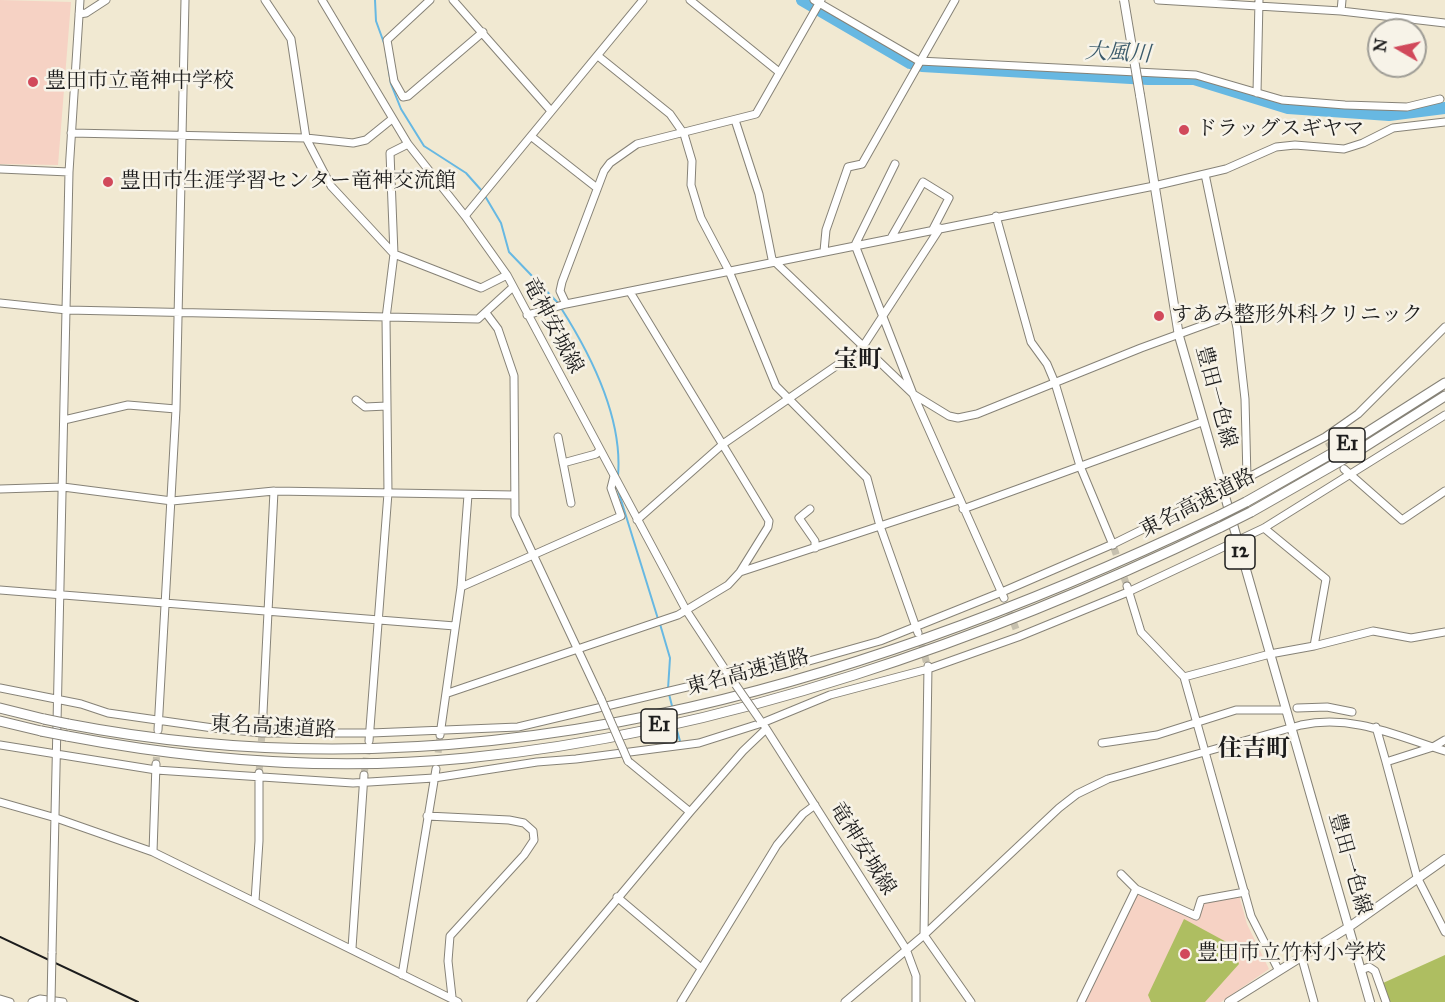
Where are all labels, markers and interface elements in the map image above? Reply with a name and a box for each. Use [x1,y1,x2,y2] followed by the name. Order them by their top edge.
[1367,18,1427,78] north arrow
[1370,37,1391,54] text: N
[1084,39,1152,69] water label: 大風川
[45,69,234,95] place label: 豊田市立竜神中学校
[26,75,40,89] marker: 豊田市立竜神中学校
[1196,117,1364,143] place label: ドラッグスギヤマ
[1177,123,1191,137] marker: ドラッグスギヤマ
[120,169,456,195] place label: 豊田市生涯学習センター竜神交流館
[101,175,115,189] marker: 豊田市生涯学習センター竜神交流館
[516,274,588,378] street label: 竜神安城線
[1171,303,1423,329] place label: すあみ整形外科クリニック
[1152,309,1166,323] marker: すあみ整形外科クリニック
[1189,343,1241,451] street label: 豊田一色線
[834,347,882,375] district label: 宝町
[1329,428,1365,462] road number: E1
[1136,464,1260,544] street label: 東名高速道路
[1225,535,1255,569] road number: 12
[684,645,812,701] street label: 東名高速道路
[641,709,677,743] road number: E1
[209,712,337,744] street label: 東名高速道路
[1218,736,1290,764] district label: 住吉町
[823,798,901,900] street label: 竜神安城線
[1322,810,1376,918] street label: 豊田一色線
[1197,941,1386,967] place label: 豊田市立竹村小学校
[1178,947,1192,961] marker: 豊田市立竹村小学校

